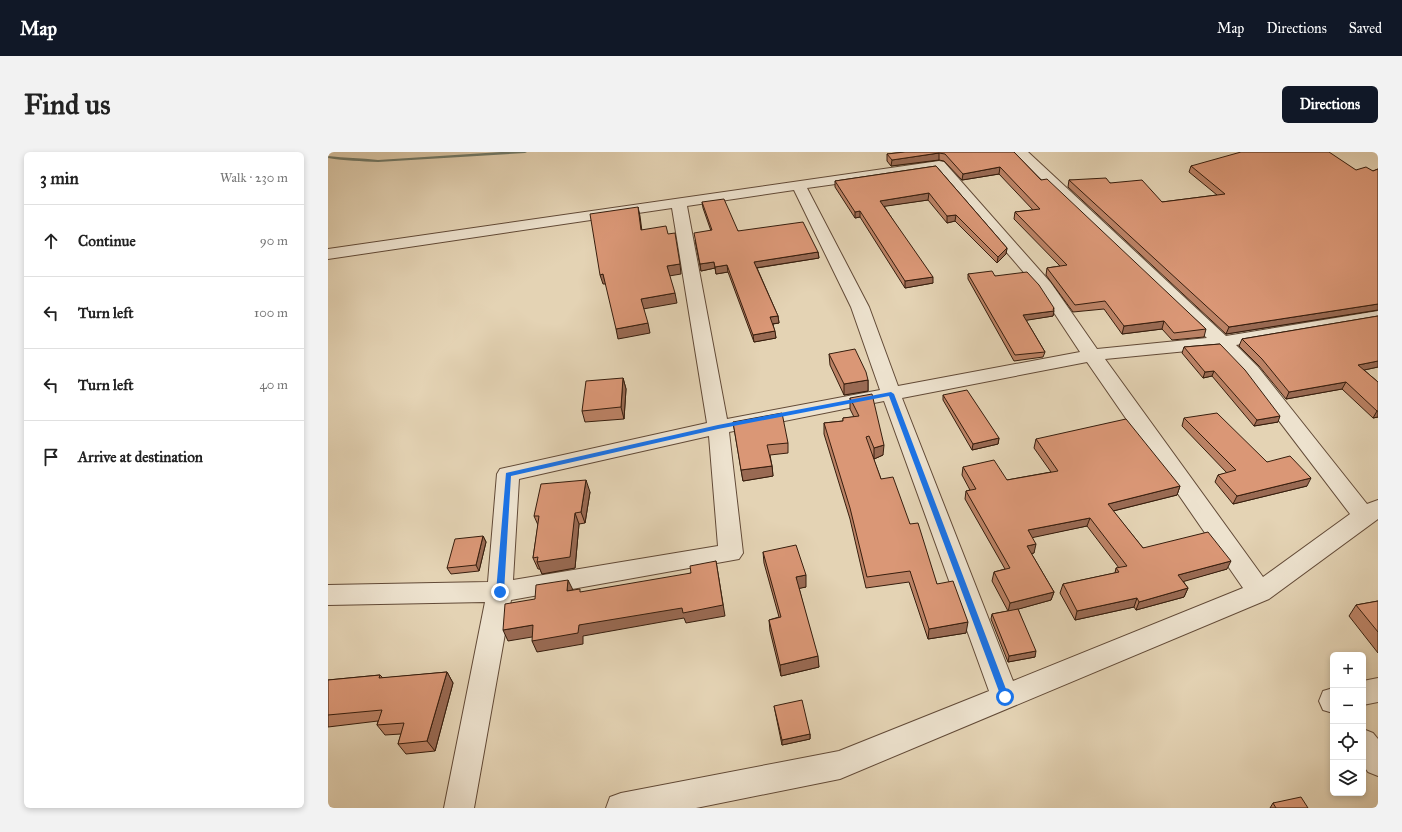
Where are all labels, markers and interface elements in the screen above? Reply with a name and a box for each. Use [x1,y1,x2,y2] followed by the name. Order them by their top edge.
[20,17,57,40] text: Map
[1217,20,1244,37] text: Map
[1266,20,1327,37] text: Directions
[1349,20,1382,37] text: Saved
[1282,86,1378,123] button: Directions
[24,87,110,122] text: Find us
[40,168,79,189] text: 3 min
[220,170,288,186] text: Walk · 230 m
[40,230,62,252] icon: ahead
[78,232,136,250] text: Continue
[260,233,288,249] text: 90 m
[40,302,62,324] icon: left
[78,304,134,322] text: Turn left
[254,305,288,321] text: 100 m
[40,374,62,396] icon: left
[78,376,134,394] text: Turn left
[259,377,288,393] text: 40 m
[40,446,62,468] icon: arrive
[78,448,203,466] text: Arrive at destination
[491,583,509,601] route end
[1330,652,1366,796] map controls
[1330,652,1366,688] button: +
[996,688,1014,706] route start
[1330,688,1366,724] button: −
[1330,724,1366,760] button: locate
[1330,760,1366,796] button: layers

